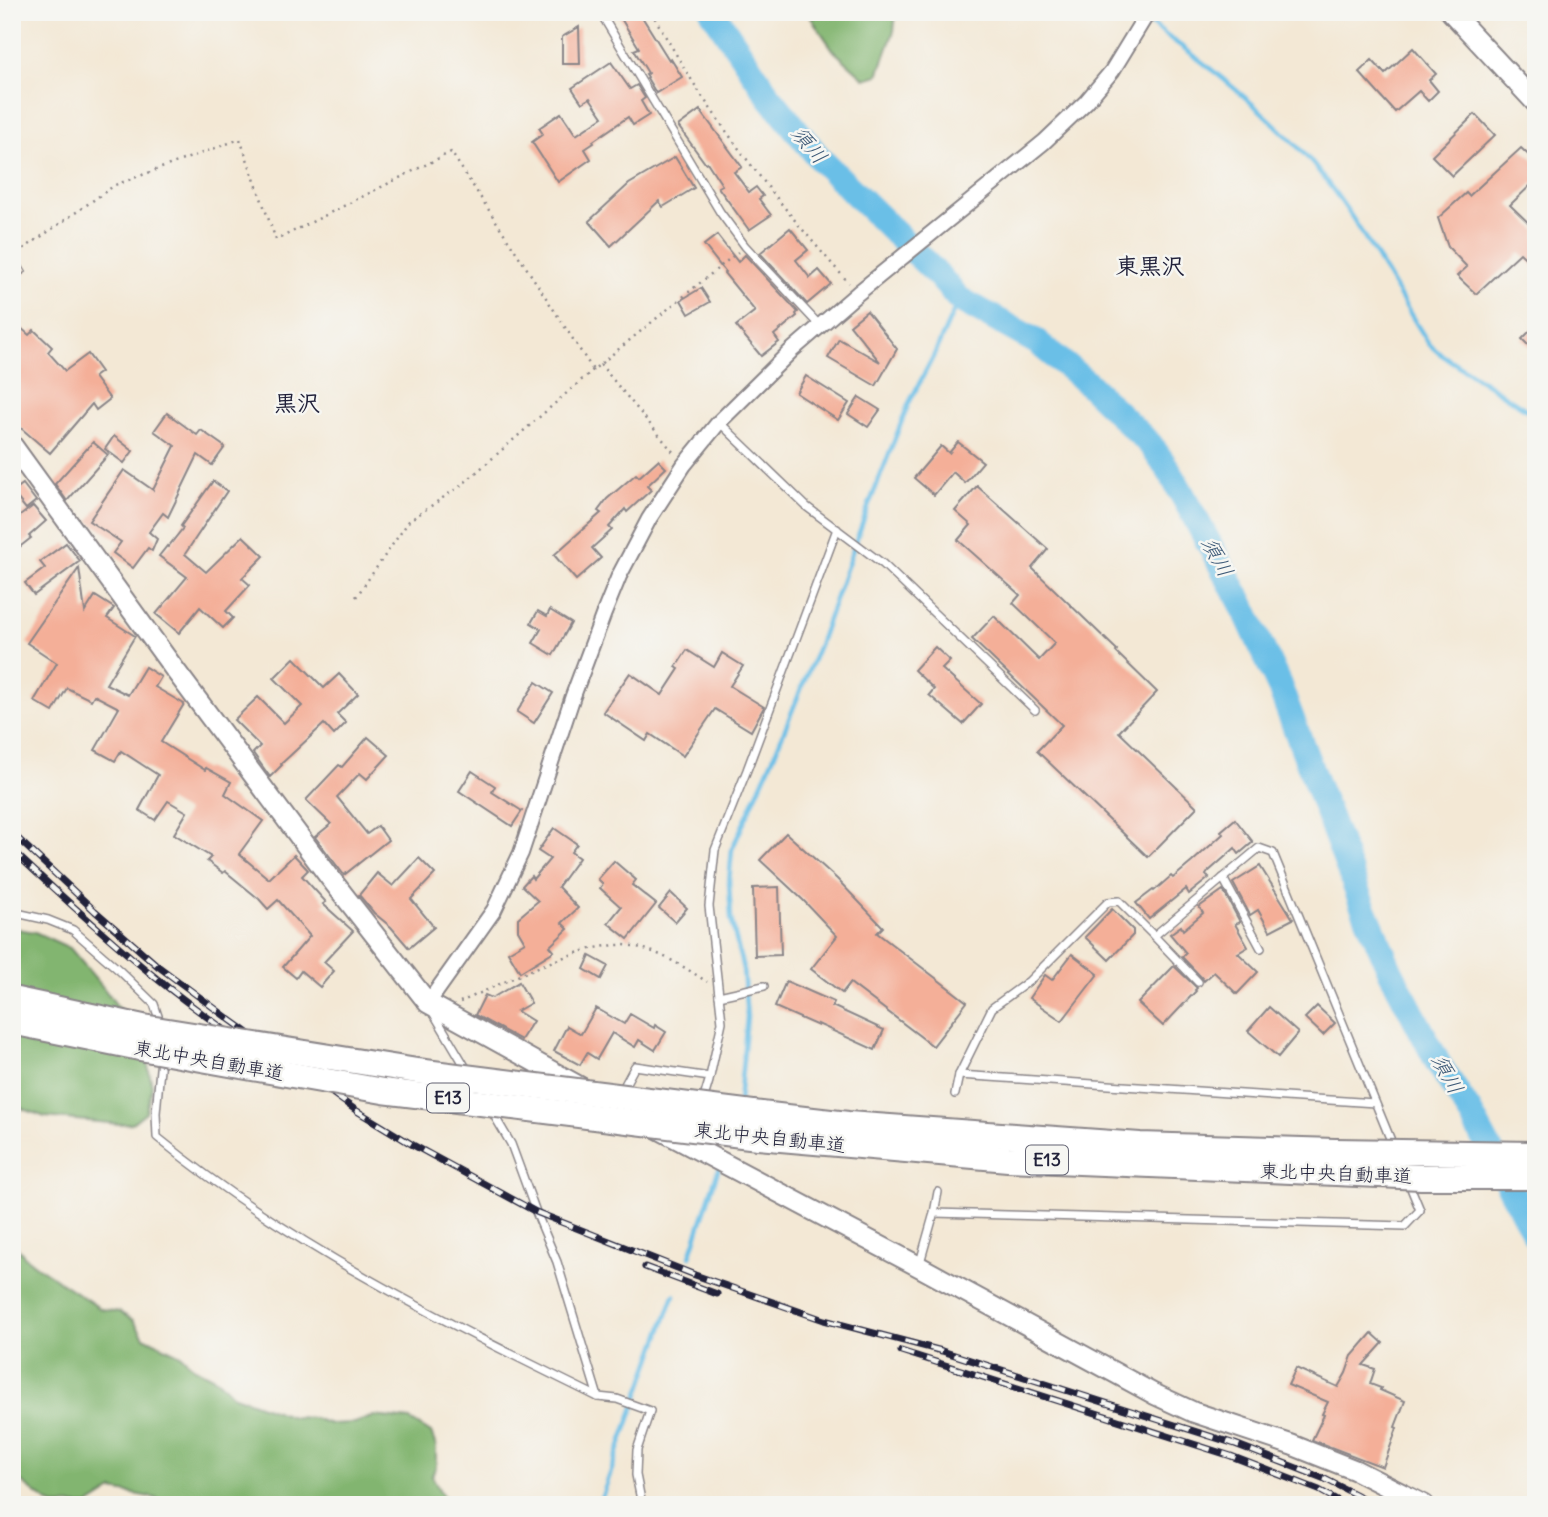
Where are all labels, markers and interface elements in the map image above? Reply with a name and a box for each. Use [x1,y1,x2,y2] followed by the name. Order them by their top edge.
[786,120,833,169] water label: 須川
[1116,251,1185,280] district label: 東黒沢
[274,388,320,417] district label: 黒沢
[1195,532,1239,582] water label: 須川
[132,1035,286,1085] street label: 東北中央自動車道
[1425,1049,1469,1099] water label: 須川
[427,1084,469,1112] road number: E13
[693,1117,847,1157] street label: 東北中央自動車道
[1026,1146,1068,1175] road number: E13
[1260,1158,1412,1188] street label: 東北中央自動車道

